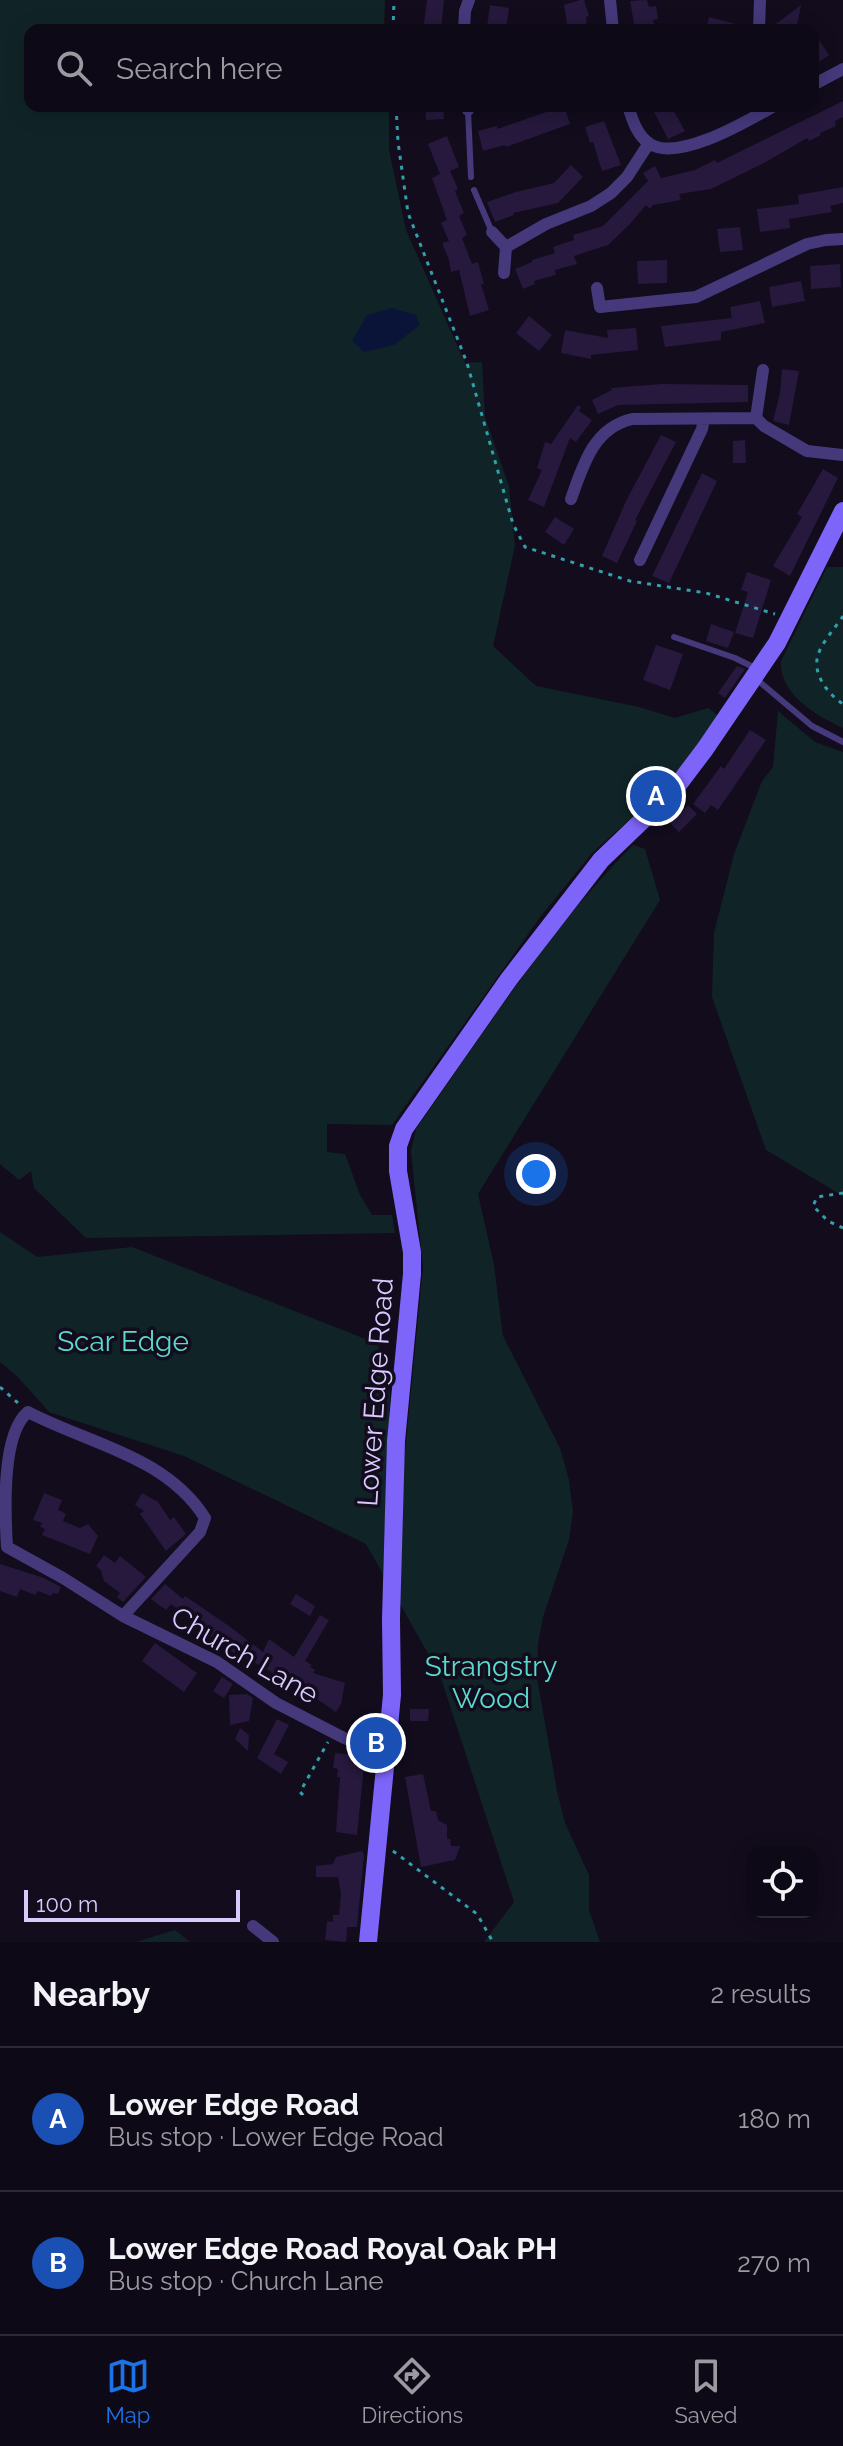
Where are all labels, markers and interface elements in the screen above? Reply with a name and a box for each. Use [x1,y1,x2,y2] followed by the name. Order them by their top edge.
[24,24,819,112] search box
[52,46,96,90] icon: search
[116,51,283,86] text: Search here
[630,766,682,826] pin: A
[516,1154,556,1194] your location
[351,1277,400,1508] street label: Lower Edge Road
[57,1325,189,1358] park label: Scar Edge
[165,1600,324,1711] street label: Church Lane
[425,1650,557,1715] park label: Strangstry Wood
[350,1713,402,1773] pin: B
[747,1846,819,1918] map controls
[747,1846,819,1918] button: locate
[24,1886,240,1922] scale bar
[36,1891,98,1917] text: 100 m
[32,1974,150,2014] text: Nearby
[711,1979,811,2009] text: 2 results
[108,2087,359,2122] text: Lower Edge Road
[49,2104,67,2134] text: A
[738,2104,811,2134] text: 180 m
[108,2122,444,2152] text: Bus stop · Lower Edge Road
[108,2231,557,2266] text: Lower Edge Road Royal Oak PH
[49,2248,67,2278] text: B
[737,2248,811,2278] text: 270 m
[108,2266,384,2296] text: Bus stop · Church Lane
[106,2354,150,2428] tab: Map
[362,2354,463,2428] tab: Directions
[674,2354,737,2428] tab: Saved

